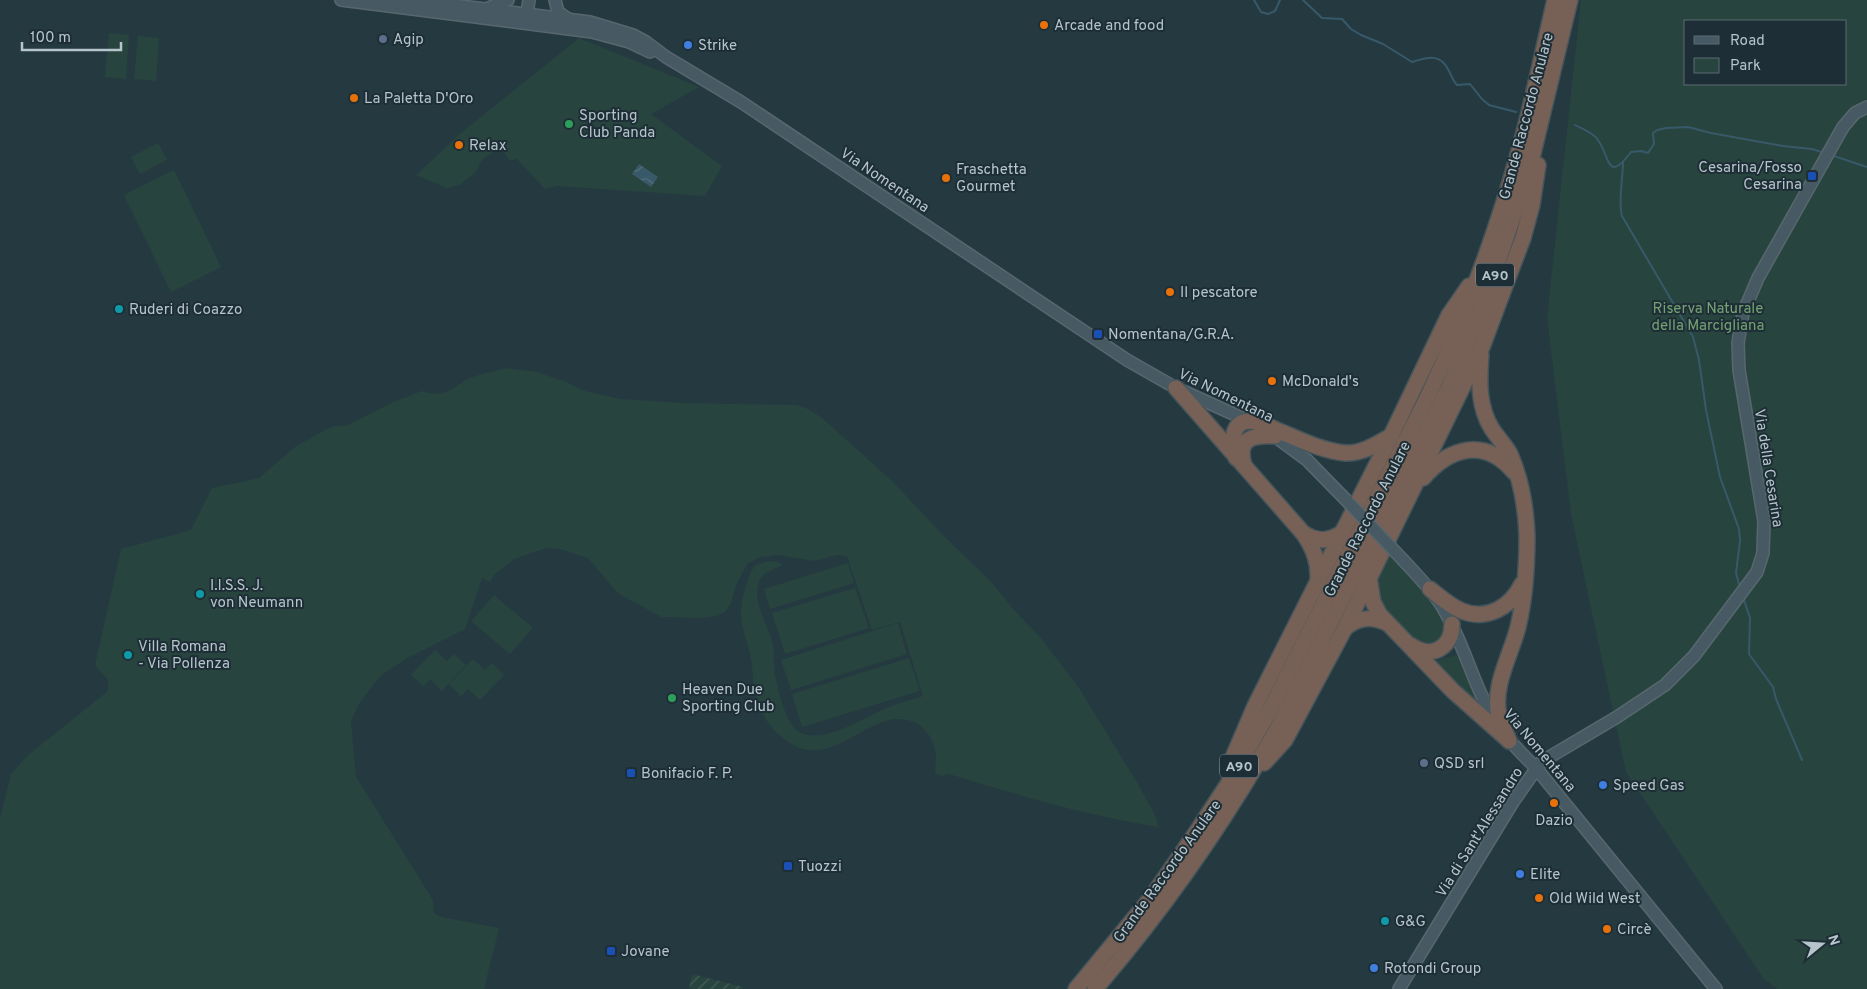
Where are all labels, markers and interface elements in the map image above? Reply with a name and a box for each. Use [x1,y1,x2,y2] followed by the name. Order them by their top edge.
[1054,17,1164,36] place label: Arcade and food
[1038,19,1050,31] marker: Arcade and food
[22,20,121,52] scale bar
[1684,20,1847,85] legend
[30,29,71,48] text: 100 m
[393,31,424,50] place label: Agip
[1496,31,1559,202] street label: Grande Raccordo Anulare
[1730,32,1765,51] text: Road
[377,33,389,45] marker: Agip
[698,37,737,56] place label: Strike
[682,39,694,51] marker: Strike
[1730,57,1761,76] text: Park
[364,90,473,109] place label: La Paletta D'Oro
[348,92,360,104] marker: La Paletta D'Oro
[579,107,655,143] place label: Sporting Club Panda
[563,118,575,130] marker: Sporting Club Panda
[469,137,507,156] place label: Relax
[453,139,465,151] marker: Relax
[836,144,932,218] street label: Via Nomentana
[1698,159,1802,195] place label: Cesarina/Fosso Cesarina
[956,161,1027,197] place label: Fraschetta Gourmet
[1806,170,1818,182] marker: Cesarina/Fosso Cesarina
[940,172,952,184] marker: Fraschetta Gourmet
[1476,264,1514,286] road number: A90
[1180,284,1258,303] place label: Il pescatore
[1164,286,1176,298] marker: Il pescatore
[1652,300,1764,336] park label: Riserva Naturale della Marcigliana
[129,301,242,320] place label: Ruderi di Coazzo
[113,303,125,315] marker: Ruderi di Coazzo
[1108,326,1234,345] place label: Nomentana/G.R.A.
[1092,328,1104,340] marker: Nomentana/G.R.A.
[1175,365,1276,428] street label: Via Nomentana
[1282,373,1359,392] place label: McDonald's
[1266,375,1278,387] marker: McDonald's
[1749,408,1786,529] street label: Via della Cesarina
[1321,439,1416,601] street label: Grande Raccordo Anulare
[210,577,303,613] place label: I.I.S.S. J. von Neumann
[194,588,206,600] marker: I.I.S.S. J. von Neumann
[138,638,230,674] place label: Villa Romana - Via Pollenza
[122,649,134,661] marker: Villa Romana - Via Pollenza
[682,681,774,717] place label: Heaven Due Sporting Club
[666,692,678,704] marker: Heaven Due Sporting Club
[1498,705,1579,797] street label: Via Nomentana
[1220,754,1258,778] road number: A90
[1434,755,1484,774] place label: QSD srl
[1418,757,1430,769] marker: QSD srl
[1432,764,1528,901] street label: Via di Sant'Alessandro
[641,765,733,784] place label: Bonifacio F. P.
[625,767,637,779] marker: Bonifacio F. P.
[1613,777,1685,796] place label: Speed Gas
[1597,779,1609,791] marker: Speed Gas
[1110,797,1226,947] street label: Grande Raccordo Anulare
[1548,797,1560,809] marker: Dazio
[1535,812,1573,831] place label: Dazio
[798,858,842,877] place label: Tuozzi
[782,860,794,872] marker: Tuozzi
[1530,866,1560,885] place label: Elite
[1514,868,1526,880] marker: Elite
[1549,890,1640,909] place label: Old Wild West
[1533,892,1545,904] marker: Old Wild West
[1395,913,1426,932] place label: G&G
[1379,915,1391,927] marker: G&G
[1797,919,1847,969] north arrow
[1617,921,1652,940] place label: Circè
[1601,923,1613,935] marker: Circè
[1823,933,1843,948] text: N
[621,943,670,962] place label: Jovane
[605,945,617,957] marker: Jovane
[1384,960,1481,979] place label: Rotondi Group
[1368,962,1380,974] marker: Rotondi Group

